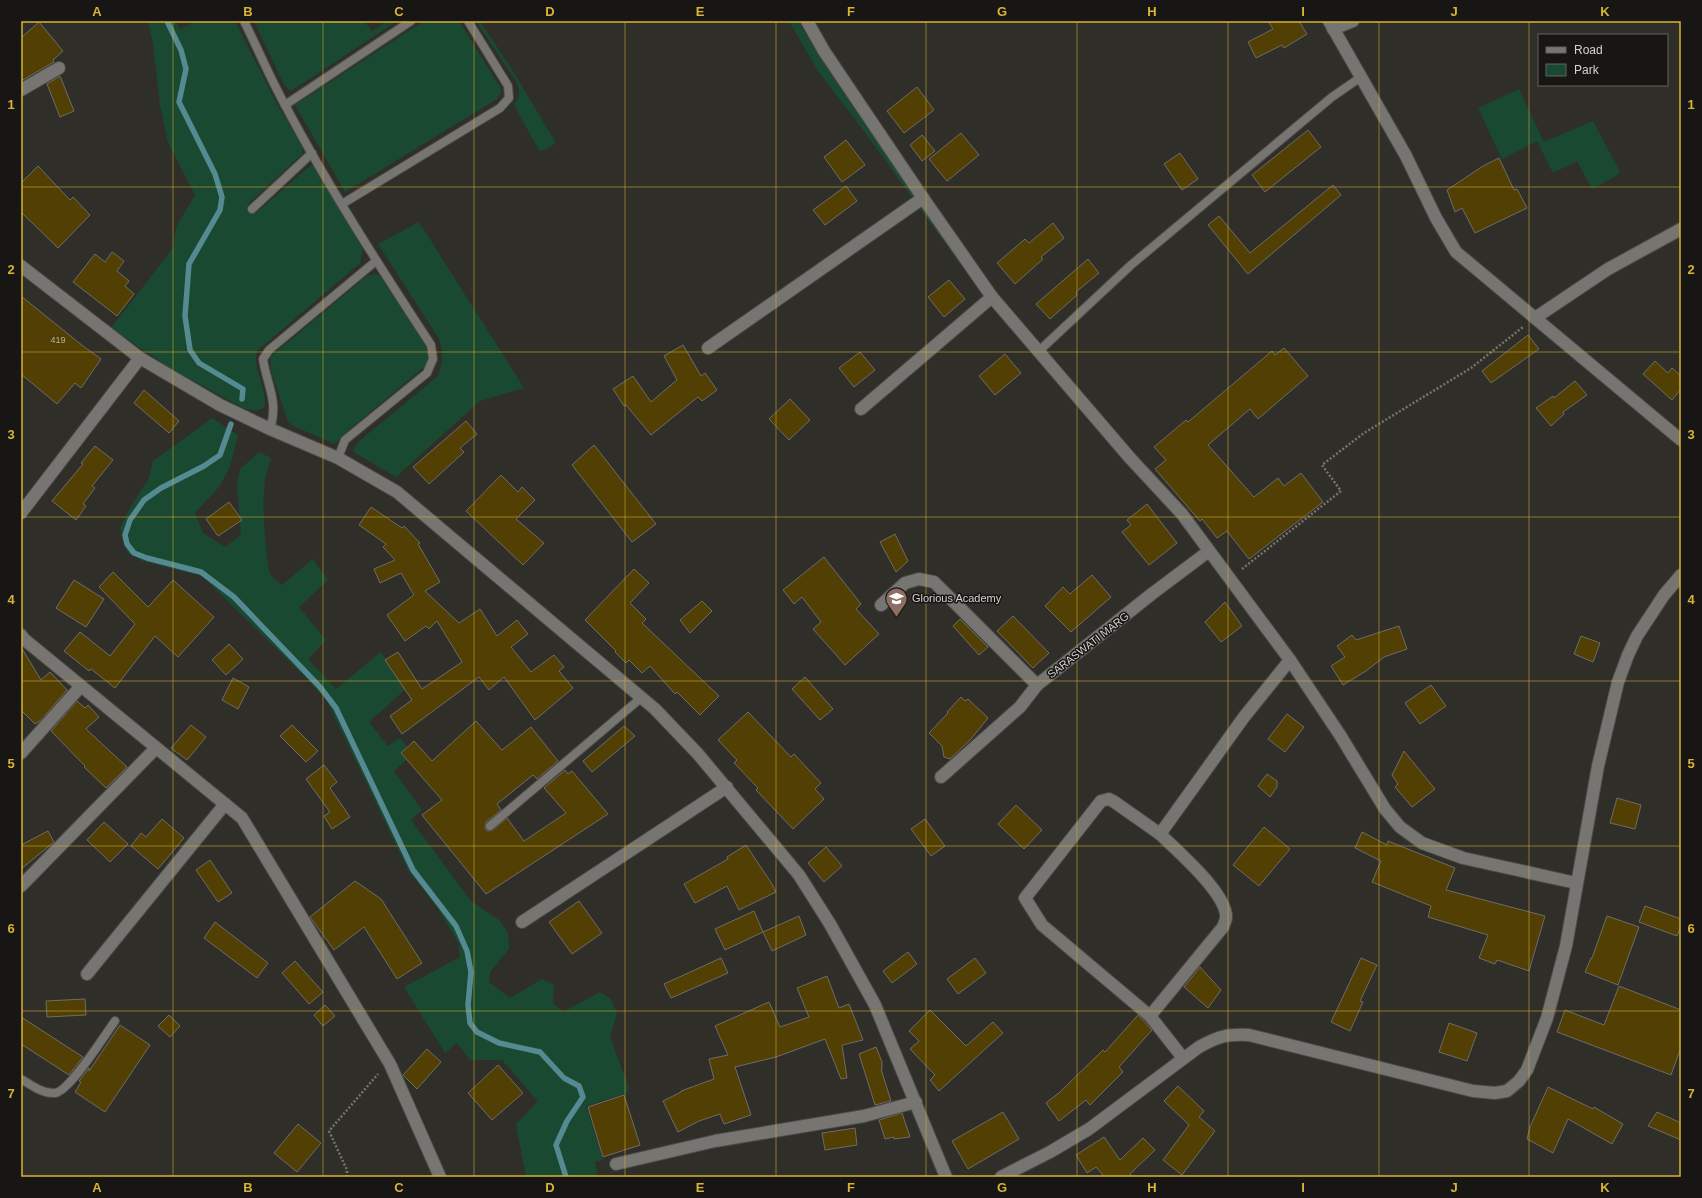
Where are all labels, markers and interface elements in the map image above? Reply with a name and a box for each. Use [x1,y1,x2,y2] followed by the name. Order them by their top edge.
[92,4,102,19] text: A
[243,4,253,19] text: B
[394,4,404,19] text: C
[545,4,555,19] text: D
[696,4,705,19] text: E
[847,4,855,19] text: F
[997,4,1007,19] text: G
[1147,4,1157,19] text: H
[1301,4,1305,19] text: I
[1450,4,1458,19] text: J
[1600,4,1610,19] text: K
[1538,34,1668,86] legend
[1574,43,1603,57] text: Road
[1574,63,1600,77] text: Park
[7,97,15,112] text: 1
[1687,97,1695,112] text: 1
[7,262,15,277] text: 2
[1687,262,1695,277] text: 2
[50,335,66,345] house number: 419
[7,427,15,442] text: 3
[1687,427,1695,442] text: 3
[884,585,910,618] school or university icon: Glorious Academy
[7,592,15,607] text: 4
[912,592,1002,604] place label: Glorious Academy
[1687,592,1695,607] text: 4
[1045,610,1131,680] street label: SARASWATI MARG
[7,756,15,771] text: 5
[1687,756,1695,771] text: 5
[7,921,15,936] text: 6
[1687,921,1695,936] text: 6
[7,1086,15,1101] text: 7
[1687,1086,1695,1101] text: 7
[92,1180,102,1195] text: A
[243,1180,253,1195] text: B
[394,1180,404,1195] text: C
[545,1180,555,1195] text: D
[696,1180,705,1195] text: E
[847,1180,855,1195] text: F
[997,1180,1007,1195] text: G
[1147,1180,1157,1195] text: H
[1301,1180,1305,1195] text: I
[1450,1180,1458,1195] text: J
[1600,1180,1610,1195] text: K

